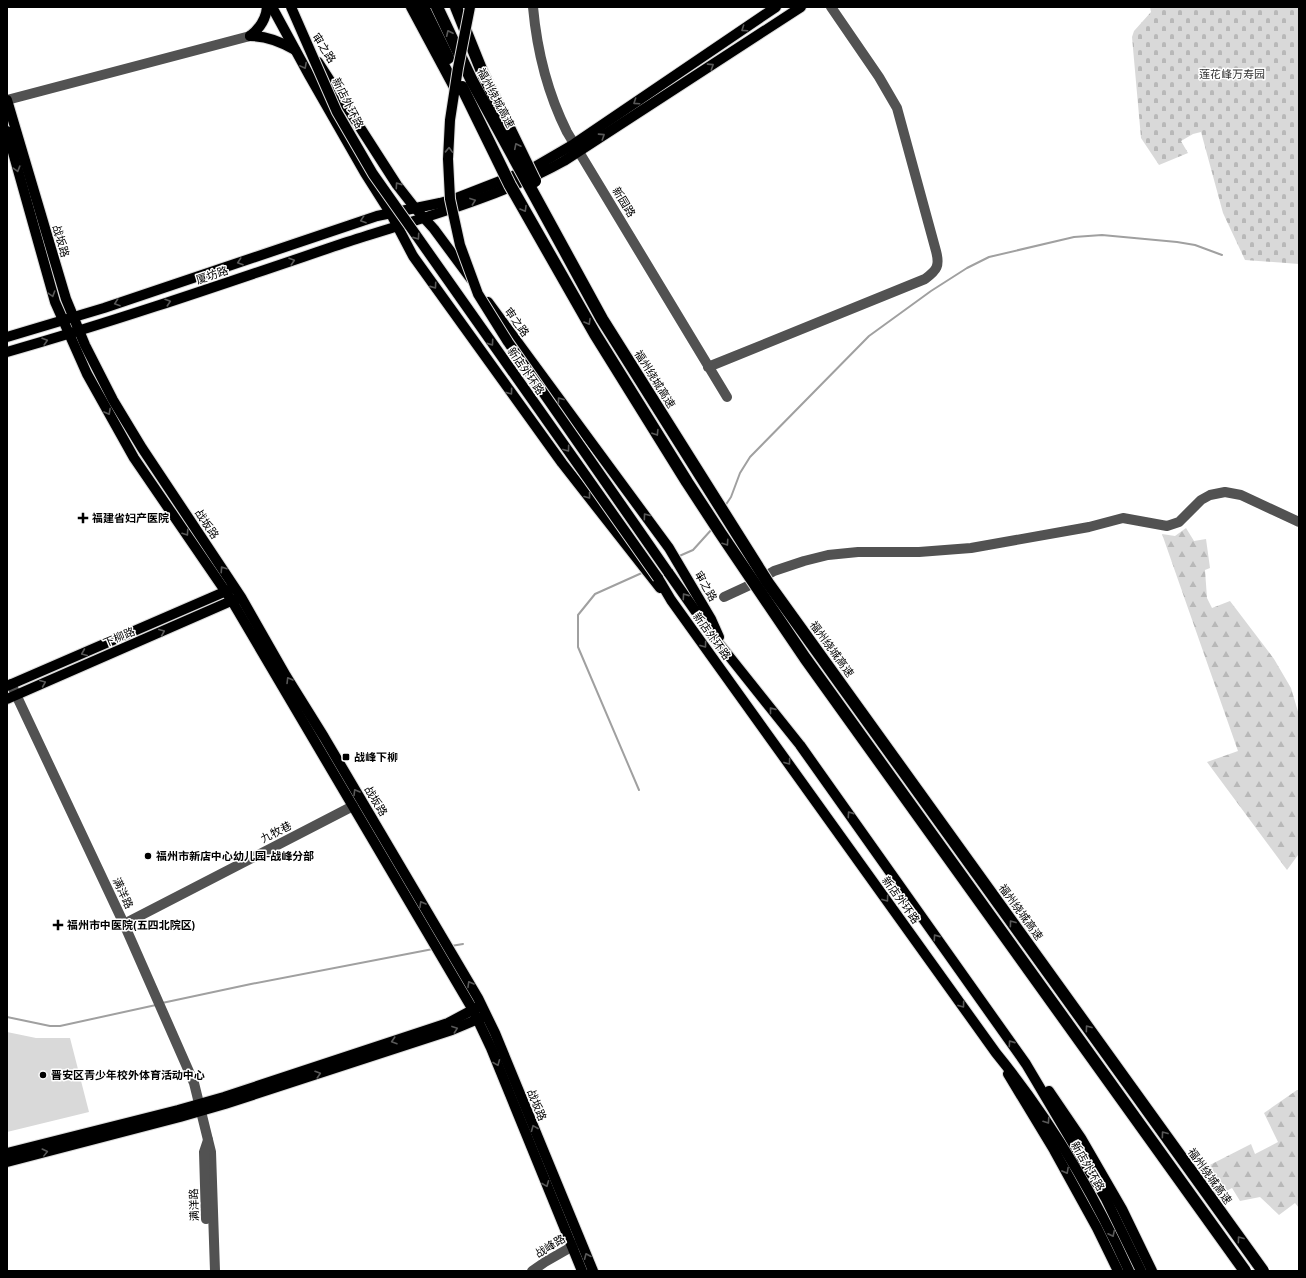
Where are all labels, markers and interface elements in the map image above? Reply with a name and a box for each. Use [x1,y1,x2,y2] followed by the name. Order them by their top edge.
[741,24,748,32] one-way arrow
[446,30,454,37] one-way arrow
[310,31,338,65] street label: 审之路
[299,62,307,69] one-way arrow
[707,63,714,70] one-way arrow
[475,66,517,130] street label: 福州绕城高速
[1199,68,1265,80] park label: 莲花峰万寿园
[330,76,366,130] street label: 新店外环路
[634,97,641,104] one-way arrow
[597,134,604,141] one-way arrow
[514,142,522,150] one-way arrow
[444,147,453,153] one-way arrow
[13,166,21,172] one-way arrow
[395,182,403,189] one-way arrow
[610,185,638,219] street label: 新园路
[470,197,477,205] one-way arrow
[519,205,526,213] one-way arrow
[360,216,367,224] one-way arrow
[51,223,71,259] street label: 战坂路
[412,232,419,239] one-way arrow
[237,257,244,266] one-way arrow
[288,257,295,266] one-way arrow
[194,264,230,286] street label: 厦坊路
[429,282,437,289] one-way arrow
[48,290,56,297] one-way arrow
[113,298,120,307] one-way arrow
[165,298,172,307] one-way arrow
[502,305,532,339] street label: 审之路
[584,318,591,325] one-way arrow
[41,337,48,346] one-way arrow
[486,339,494,346] one-way arrow
[505,345,547,397] street label: 新店外环路
[632,348,678,410] street label: 福州绕城高速
[505,387,512,394] one-way arrow
[558,398,565,405] one-way arrow
[103,408,110,415] one-way arrow
[652,429,659,436] one-way arrow
[562,445,570,452] one-way arrow
[583,491,590,498] one-way arrow
[193,507,221,541] street label: 战坂路
[77,512,89,524] marker: 福建省妇产医院
[92,512,169,524] place label: 福建省妇产医院
[644,514,651,521] one-way arrow
[181,528,188,535] one-way arrow
[722,538,729,545] one-way arrow
[221,566,228,573] one-way arrow
[693,569,719,603] street label: 审之路
[683,593,690,600] one-way arrow
[691,610,733,662] street label: 新店外环路
[808,619,856,679] street label: 福州绕城高速
[101,625,137,649] street label: 下柳路
[159,628,166,636] one-way arrow
[699,640,706,647] one-way arrow
[80,648,88,656] one-way arrow
[286,677,294,684] one-way arrow
[38,680,46,688] one-way arrow
[770,707,777,714] one-way arrow
[354,751,398,763] place label: 战峰下柳
[341,752,351,762] marker: 战峰下柳
[783,757,790,764] one-way arrow
[362,784,390,818] street label: 战坂路
[354,789,361,796] one-way arrow
[848,812,855,819] one-way arrow
[259,819,293,845] street label: 九牧巷
[156,850,314,862] place label: 福州市新店中心幼儿园-战峰分部
[143,851,153,861] marker: 福州市新店中心幼儿园-战峰分部
[880,874,922,926] street label: 新店外环路
[111,876,135,910] street label: 满洋路
[997,882,1045,942] street label: 福州绕城高速
[881,895,888,902] one-way arrow
[420,901,427,908] one-way arrow
[52,919,64,931] marker: 福州市中医院(五四北院区)
[67,919,195,931] place label: 福州市中医院(五四北院区)
[1010,920,1017,927] one-way arrow
[934,934,941,941] one-way arrow
[467,981,474,988] one-way arrow
[957,1001,964,1008] one-way arrow
[451,1026,458,1034] one-way arrow
[1086,1026,1093,1033] one-way arrow
[390,1036,397,1045] one-way arrow
[1009,1040,1016,1047] one-way arrow
[492,1059,500,1067] one-way arrow
[51,1069,205,1081] place label: 晋安区青少年校外体育活动中心
[38,1070,48,1080] marker: 晋安区青少年校外体育活动中心
[314,1070,321,1079] one-way arrow
[525,1087,549,1123] street label: 战坂路
[1042,1117,1049,1124] one-way arrow
[530,1125,538,1132] one-way arrow
[1162,1131,1169,1138] one-way arrow
[1069,1139,1107,1193] street label: 新店外环路
[1186,1146,1234,1206] street label: 福州绕城高速
[41,1148,48,1157] one-way arrow
[1061,1167,1068,1174] one-way arrow
[541,1179,549,1187] one-way arrow
[187,1188,201,1222] street label: 满洋路
[1107,1229,1115,1237] one-way arrow
[533,1232,567,1260] street label: 战峰路
[1238,1237,1245,1244] one-way arrow
[584,1253,592,1261] one-way arrow

